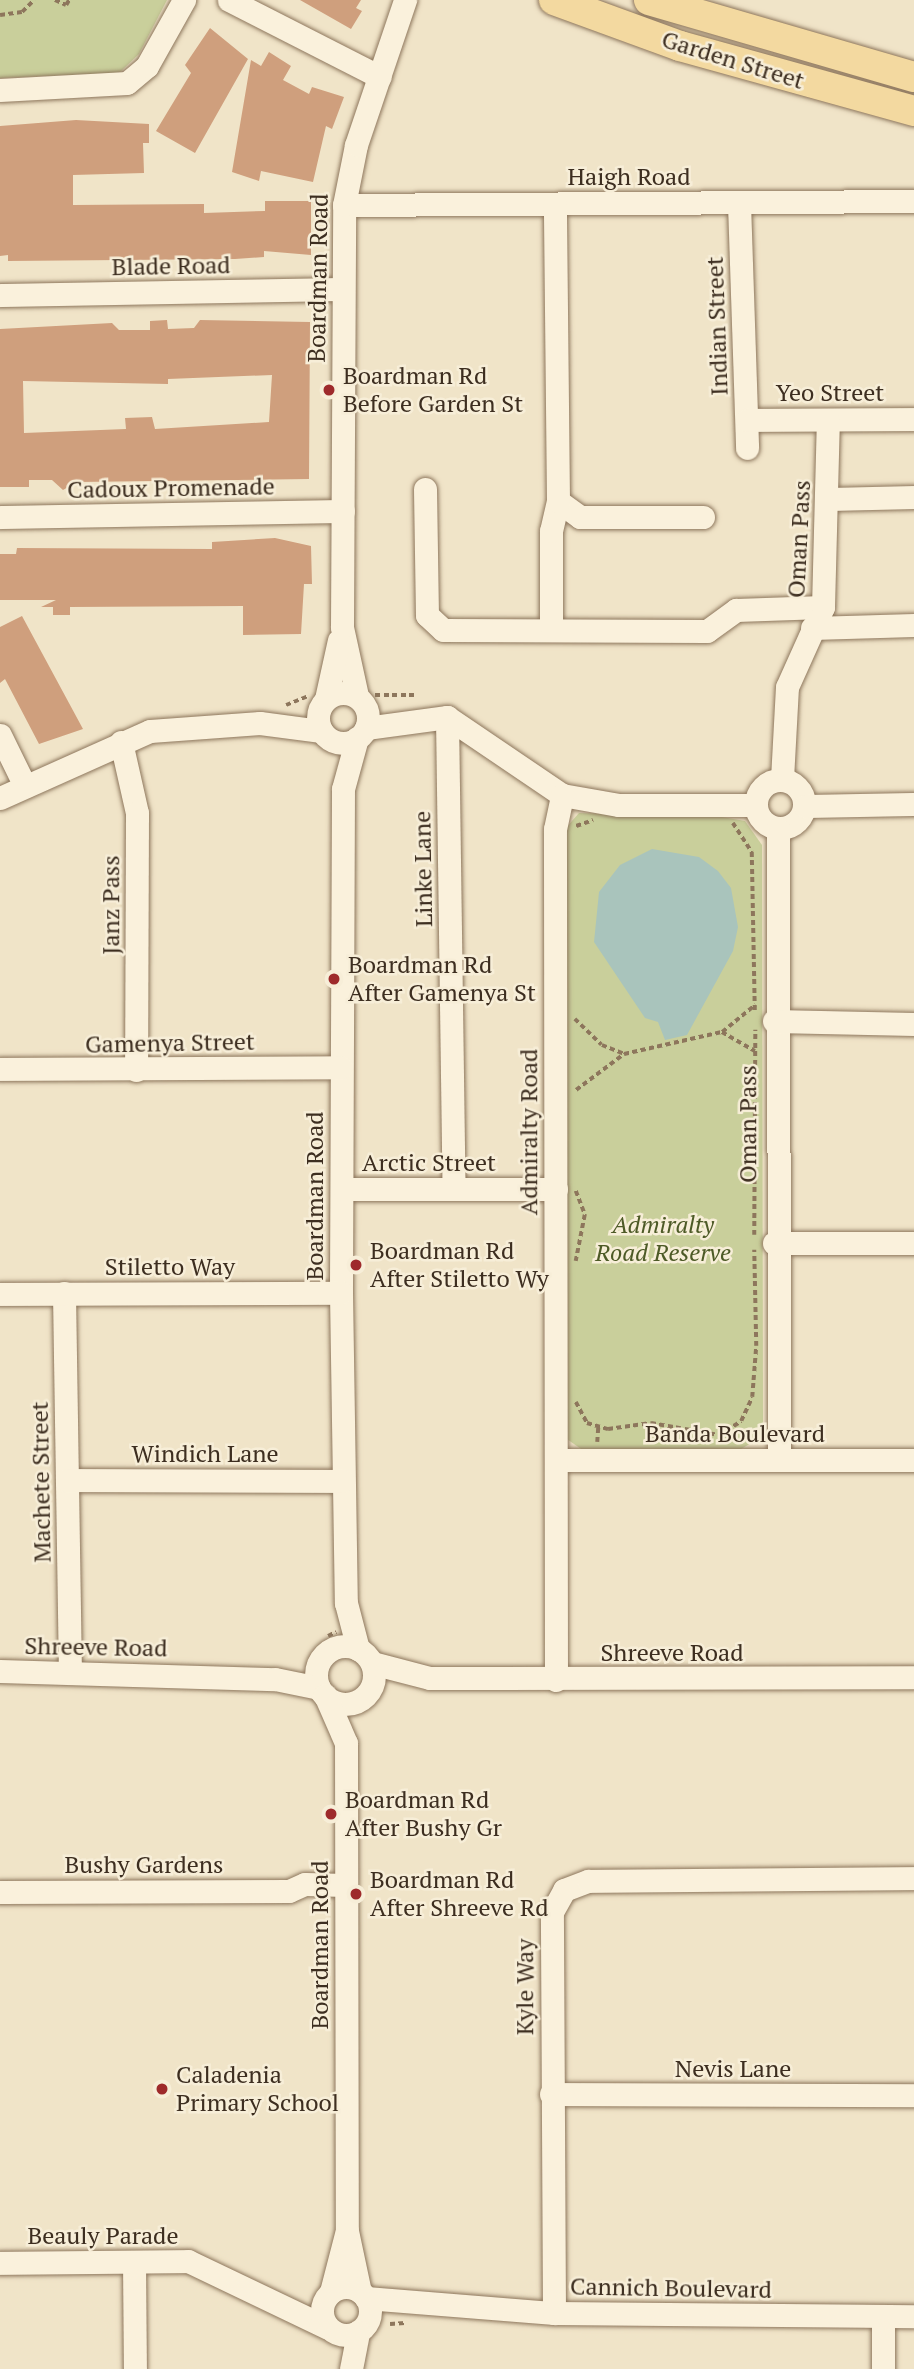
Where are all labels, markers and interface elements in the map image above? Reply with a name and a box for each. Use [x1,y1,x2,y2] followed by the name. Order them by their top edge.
[658,25,808,95] street label: Garden Street
[568,163,690,191] street label: Haigh Road
[302,193,334,363] street label: Boardman Road
[111,251,231,281] street label: Blade Road
[700,256,734,396] street label: Indian Street
[343,362,523,418] place label: Boardman Rd Before Garden St
[776,379,884,407] street label: Yeo Street
[321,382,337,398] marker: Boardman Rd Before Garden St
[67,472,275,504] street label: Cadoux Promenade
[782,479,816,599] street label: Oman Pass
[408,811,438,927] street label: Linke Lane
[97,855,125,955] street label: Janz Pass
[348,951,536,1007] place label: Boardman Rd After Gamenya St
[326,971,342,987] marker: Boardman Rd After Gamenya St
[85,1027,255,1059] street label: Gamenya Street
[515,1049,543,1215] street label: Admiralty Road
[734,1065,762,1183] street label: Oman Pass
[301,1111,329,1281] street label: Boardman Road
[362,1149,496,1177] street label: Arctic Street
[595,1211,731,1267] park label: Admiralty Road Reserve
[370,1237,549,1293] place label: Boardman Rd After Stiletto Wy
[105,1253,235,1281] street label: Stiletto Way
[348,1257,364,1273] marker: Boardman Rd After Stiletto Wy
[25,1401,57,1563] street label: Machete Street
[645,1420,825,1448] street label: Banda Boulevard
[131,1440,279,1468] street label: Windich Lane
[24,1631,168,1663] street label: Shreeve Road
[600,1639,744,1667] street label: Shreeve Road
[345,1786,502,1842] place label: Boardman Rd After Bushy Gr
[323,1806,339,1822] marker: Boardman Rd After Bushy Gr
[65,1851,223,1879] street label: Bushy Gardens
[306,1860,334,2030] street label: Boardman Road
[370,1866,548,1922] place label: Boardman Rd After Shreeve Rd
[348,1886,364,1902] marker: Boardman Rd After Shreeve Rd
[511,1939,539,2035] street label: Kyle Way
[675,2055,791,2083] street label: Nevis Lane
[176,2061,339,2117] place label: Caladenia Primary School
[154,2081,170,2097] marker: Caladenia Primary School
[27,2222,179,2250] street label: Beauly Parade
[570,2272,772,2304] street label: Cannich Boulevard

